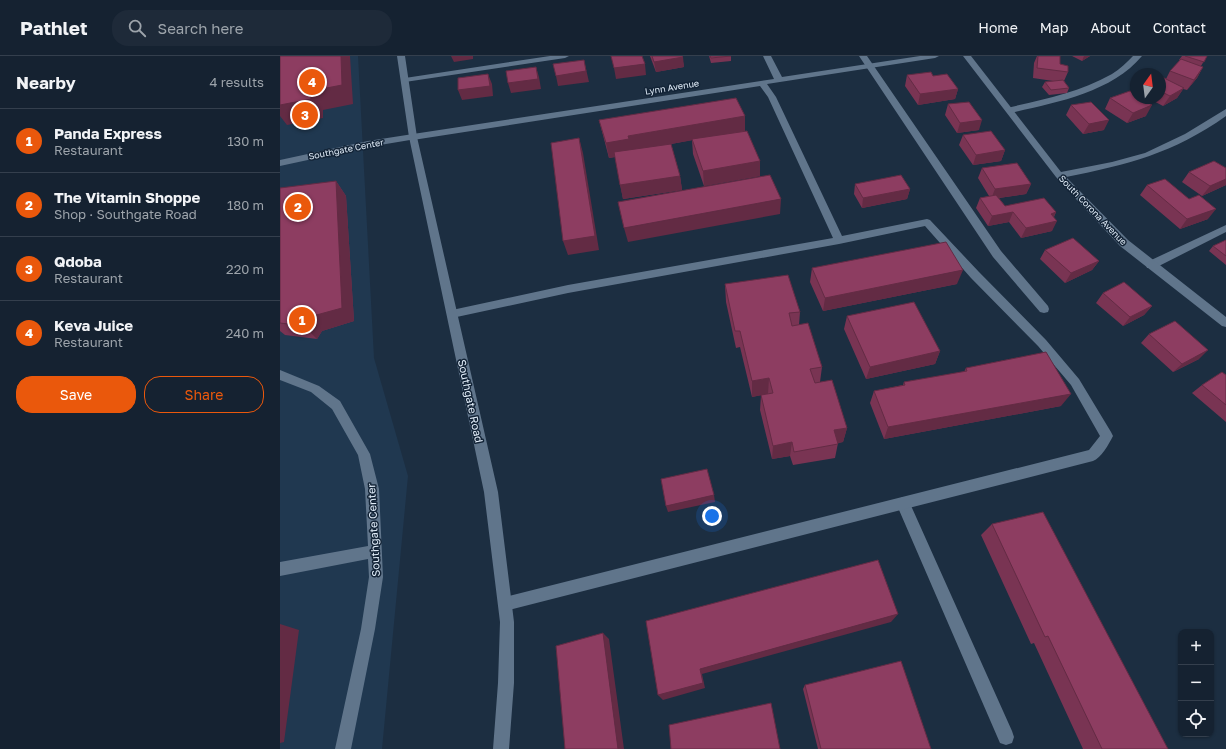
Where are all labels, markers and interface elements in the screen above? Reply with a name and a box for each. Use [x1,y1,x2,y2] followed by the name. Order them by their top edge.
[112,10,392,46] search box
[20,16,88,39] text: Pathlet
[126,17,148,39] icon: search
[158,19,244,37] text: Search here
[978,19,1018,36] text: Home
[1040,19,1068,36] text: Map
[1090,19,1131,36] text: About
[1153,19,1206,36] text: Contact
[299,67,325,97] pin: 4
[1130,68,1166,104] north arrow
[16,72,76,93] text: Nearby
[210,74,264,90] text: 4 results
[644,77,700,97] street label: Lynn Avenue
[292,100,318,130] pin: 3
[54,124,162,142] text: Panda Express
[26,133,32,149] text: 1
[227,133,264,149] text: 130 m
[307,136,385,162] street label: Southgate Center
[54,142,123,158] text: Restaurant
[1057,173,1129,247] street label: South Corona Avenue
[54,188,200,206] text: The Vitamin Shoppe
[285,192,311,222] pin: 2
[25,197,33,213] text: 2
[227,197,264,213] text: 180 m
[54,206,197,222] text: Shop · Southgate Road
[54,252,102,270] text: Qdoba
[25,261,33,277] text: 3
[226,261,264,277] text: 220 m
[54,270,123,286] text: Restaurant
[289,305,315,335] pin: 1
[54,316,133,334] text: Keva Juice
[25,325,33,341] text: 4
[226,325,264,341] text: 240 m
[54,334,123,350] text: Restaurant
[456,358,486,444] street label: Southgate Road
[16,376,136,413] button: Save
[144,376,264,413] button: Share
[364,482,382,577] street label: Southgate Center
[702,506,722,526] your location
[1178,629,1214,737] map controls
[1178,629,1214,665] button: +
[1178,665,1214,701] button: −
[1178,701,1214,737] button: locate

